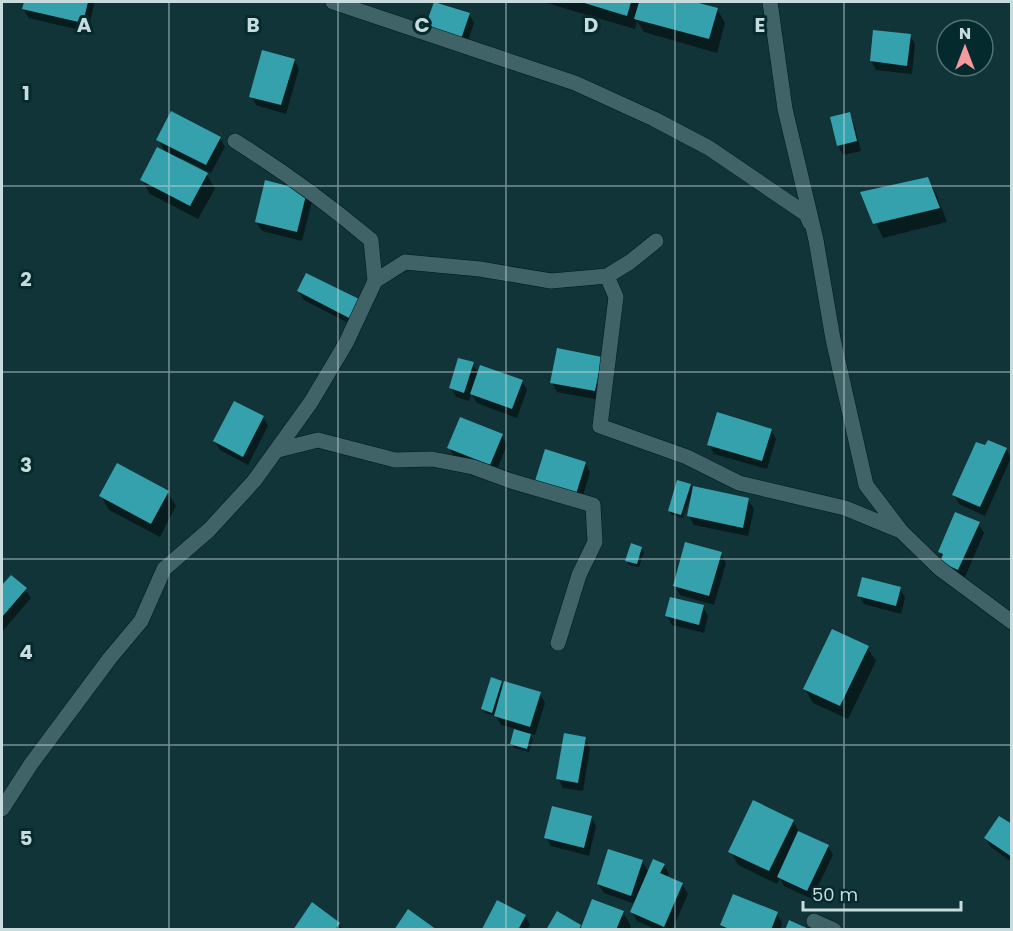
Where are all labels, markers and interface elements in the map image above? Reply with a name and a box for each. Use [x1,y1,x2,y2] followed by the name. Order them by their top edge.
[77,11,92,39] text: A
[246,11,260,39] text: B
[414,11,430,39] text: C
[584,11,598,39] text: D
[755,11,765,39] text: E
[935,18,995,78] north arrow
[959,22,971,45] text: N
[22,79,30,107] text: 1
[20,265,32,293] text: 2
[20,451,32,479] text: 3
[19,638,33,666] text: 4
[20,824,33,852] text: 5
[803,874,960,912] scale bar
[812,882,858,907] text: 50 m

